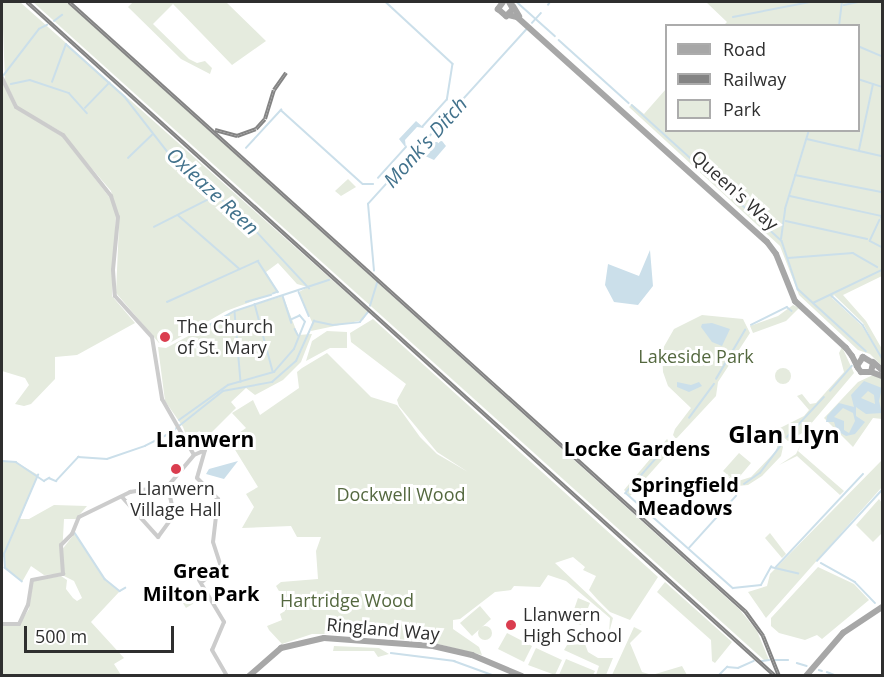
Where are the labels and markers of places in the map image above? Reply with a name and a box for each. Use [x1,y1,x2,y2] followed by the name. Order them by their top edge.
[177,316,273,358] place label: The Church of St. Mary
[158,330,172,344] marker: The Church of St. Mary
[169,462,183,476] marker: Llanwern Village Hall
[130,478,222,520] place label: Llanwern Village Hall
[523,604,622,646] place label: Llanwern High School
[504,618,518,632] marker: Llanwern High School

